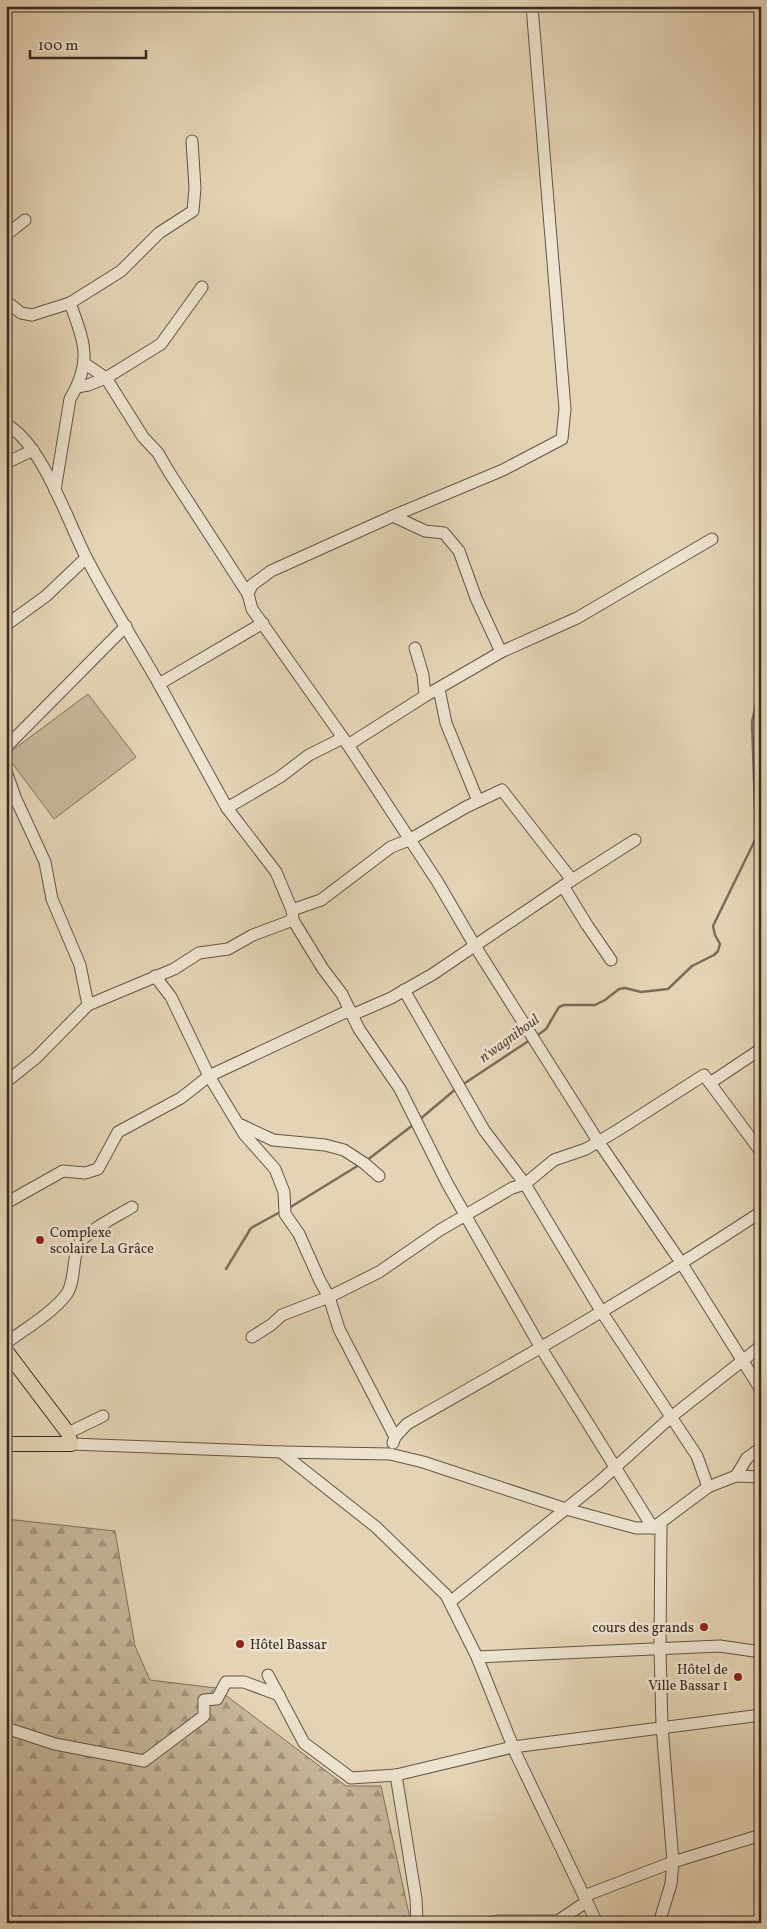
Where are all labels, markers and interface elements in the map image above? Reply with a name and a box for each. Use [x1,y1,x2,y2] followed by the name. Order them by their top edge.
[30,28,146,60] scale bar
[38,36,78,57] text: 100 m
[475,1010,545,1068] water label: n'wagniboul
[50,1224,154,1259] place label: Complexe scolaire La Grâce
[34,1234,46,1246] marker: Complexe scolaire La Grâce
[592,1619,694,1638] place label: cours des grands
[698,1621,710,1633] marker: cours des grands
[250,1636,327,1655] place label: Hôtel Bassar
[234,1638,246,1650] marker: Hôtel Bassar
[648,1661,728,1696] place label: Hôtel de Ville Bassar 1
[732,1671,744,1683] marker: Hôtel de Ville Bassar 1

